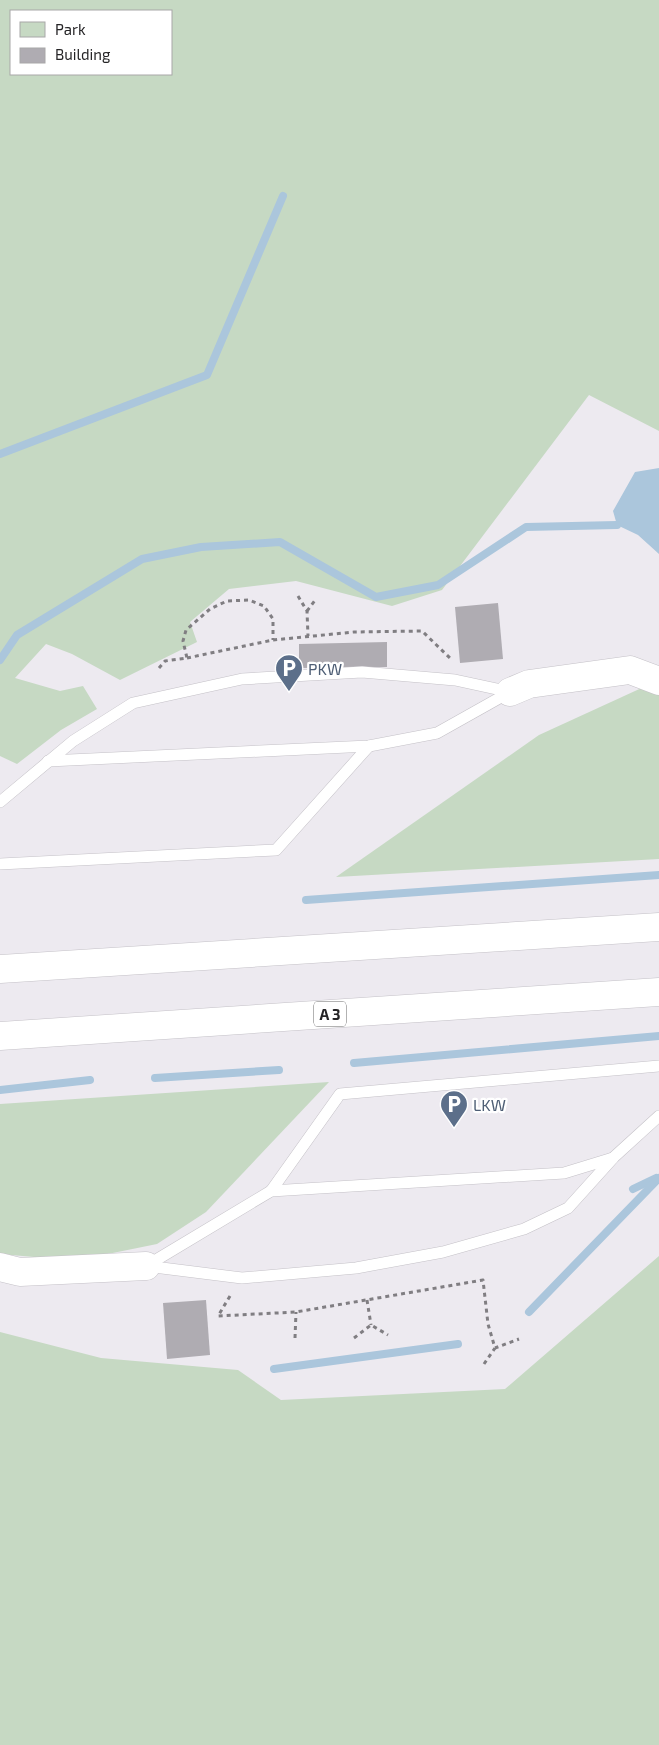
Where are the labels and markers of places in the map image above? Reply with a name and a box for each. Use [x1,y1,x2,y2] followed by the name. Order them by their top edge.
[274,653,304,692] parking icon: PKW
[308,659,342,678] place label: PKW
[439,1089,469,1128] parking icon: LKW
[473,1095,506,1114] place label: LKW

